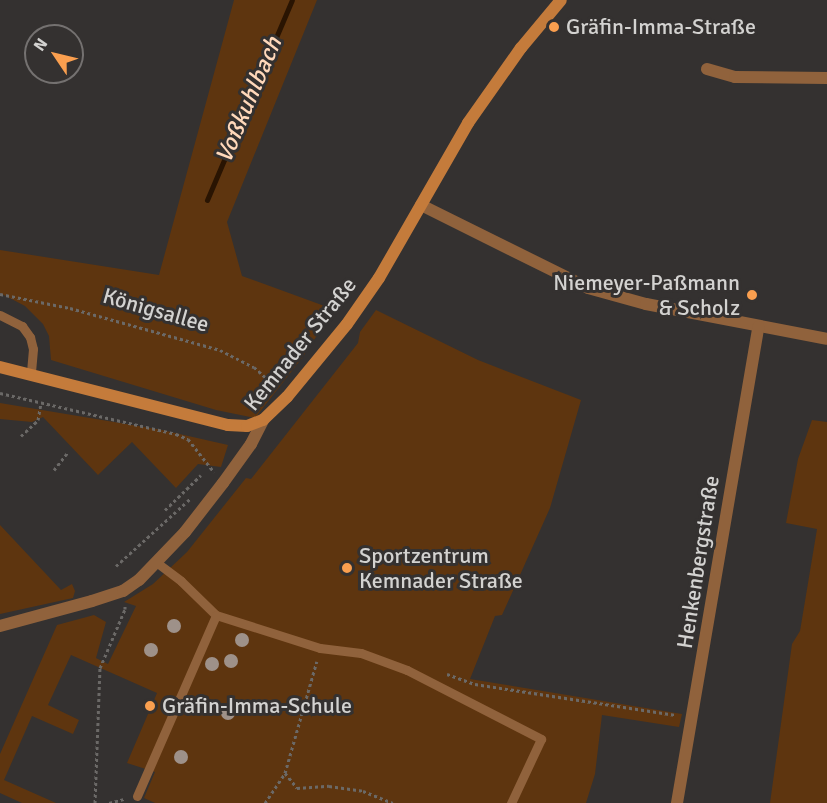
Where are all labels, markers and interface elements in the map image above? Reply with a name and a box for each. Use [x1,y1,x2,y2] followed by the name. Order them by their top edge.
[566,14,756,40] place label: Gräfin-Imma-Straße
[547,20,561,34] marker: Gräfin-Imma-Straße
[24,24,84,84] north arrow
[210,33,288,167] water label: Voßkuhlbach
[30,35,52,55] text: N
[553,269,740,320] place label: Niemeyer-Paßmann & Scholz
[238,272,362,416] street label: Kemnader Straße
[100,282,212,338] street label: Königsallee
[745,288,759,302] marker: Niemeyer-Paßmann & Scholz
[671,474,725,650] street label: Henkenbergstraße
[359,542,523,594] place label: Sportzentrum Kemnader Straße
[340,561,354,575] marker: Sportzentrum Kemnader Straße
[162,693,352,719] place label: Gräfin-Imma-Schule
[143,699,157,713] marker: Gräfin-Imma-Schule

